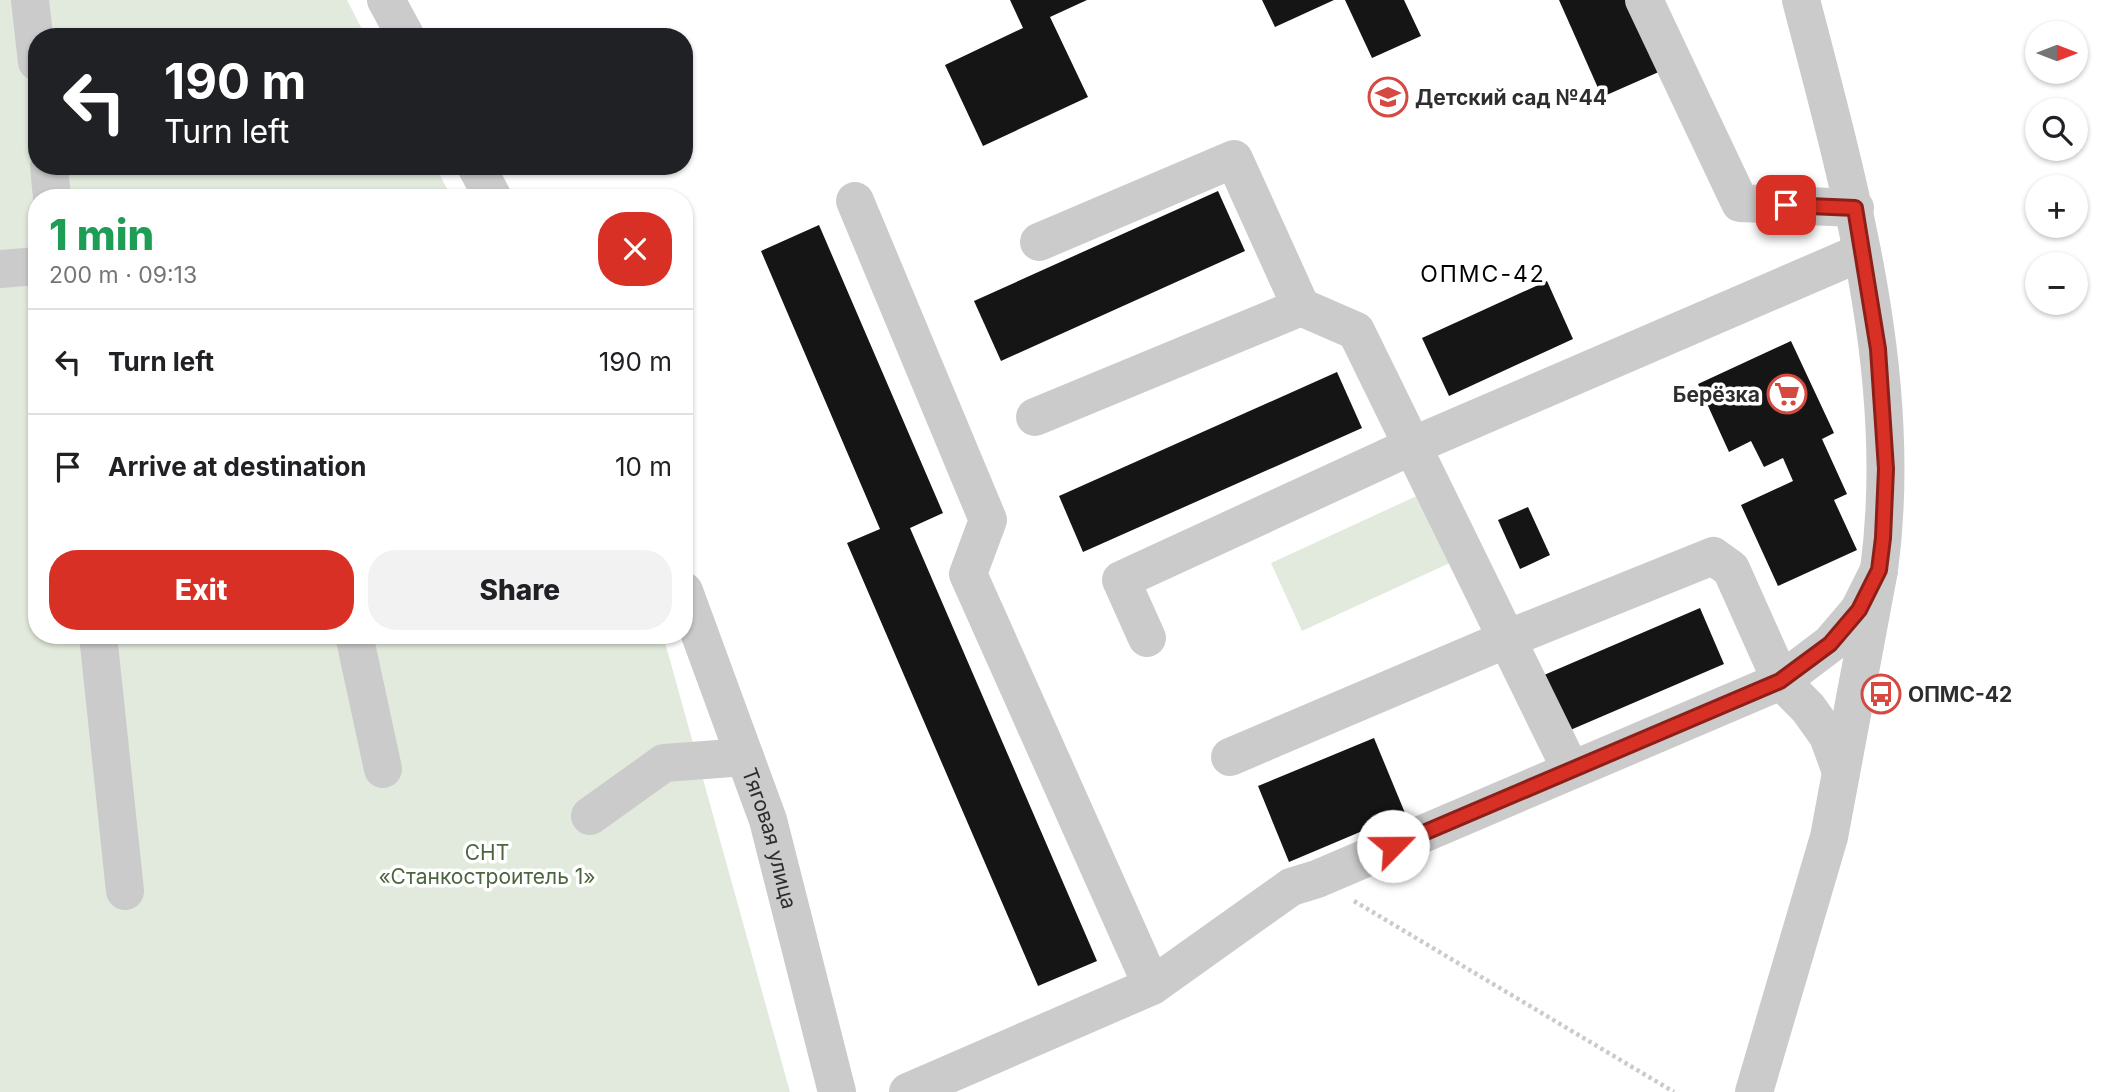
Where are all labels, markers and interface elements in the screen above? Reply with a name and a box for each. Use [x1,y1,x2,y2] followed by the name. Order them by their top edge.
[2025,21,2088,84] north arrow
[2025,21,2088,315] map controls
[164,52,306,111] text: 190 m
[49,56,140,147] icon: left
[1367,76,1409,118] school or university icon: Детский сад №44
[1415,85,1607,110] place label: Детский сад №44
[2025,98,2088,161] button: search
[164,112,289,151] text: Turn left
[1756,175,1816,235] pin
[2025,175,2088,238] button: +
[1767,186,1805,224] icon: arrive
[49,209,154,260] text: 1 min
[598,212,672,286] button: close
[2025,252,2088,315] button: −
[1420,260,1546,288] district label: ОПМС-42
[49,261,197,289] text: 200 m · 09:13
[49,343,87,381] icon: left
[108,346,214,377] text: Turn left
[599,346,672,377] text: 190 m
[1766,373,1808,415] supermarket icon: Берёзка
[1673,382,1760,407] place label: Берёзка
[49,448,87,486] icon: arrive
[108,451,367,482] text: Arrive at destination
[615,451,672,482] text: 10 m
[49,550,354,630] button: Exit
[368,550,672,630] button: Share
[1860,673,1902,715] bus stop icon: ОПМС-42
[1908,682,2012,707] place label: ОПМС-42
[737,764,803,911] street label: Тяговая улица
[1356,809,1430,883] position arrow
[378,840,596,889] park label: СНТ «Станкостроитель 1»

